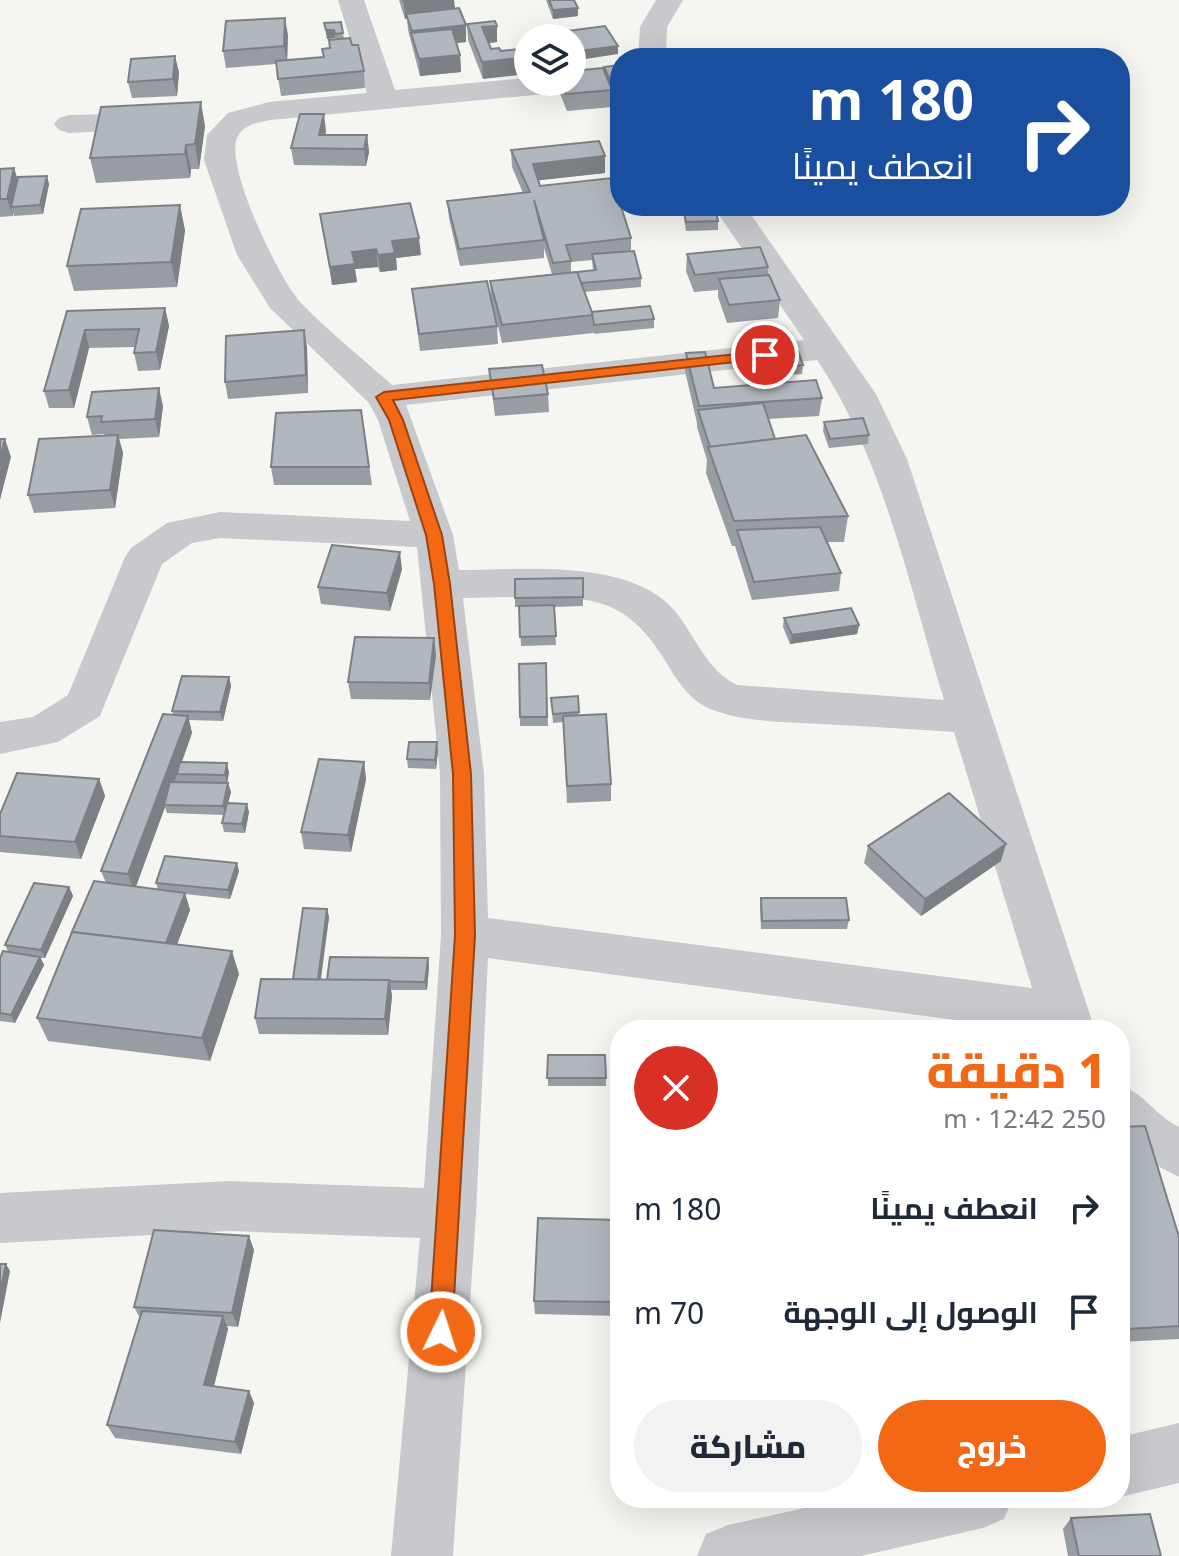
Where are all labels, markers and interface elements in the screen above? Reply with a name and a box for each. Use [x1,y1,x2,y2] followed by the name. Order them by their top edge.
[514,24,586,96] map controls
[514,24,586,96] button: layers
[809,60,974,136] text: 180 m
[1002,80,1106,184] icon: right
[792,141,974,190] text: انعطف يمينًا
[731,321,799,389] pin
[743,333,787,377] icon: arrive
[926,1037,1106,1102] text: 1 دقيقة
[634,1046,718,1130] button: close
[943,1100,1106,1136] text: 250 m · 12:42
[1062,1186,1106,1230] icon: right
[870,1187,1038,1228] text: انعطف يمينًا
[634,1188,721,1229] text: 180 m
[399,1290,483,1374] position arrow
[1062,1290,1106,1334] icon: arrive
[783,1291,1038,1332] text: الوصول إلى الوجهة
[634,1292,704,1333] text: 70 m
[634,1400,862,1492] button: مشاركة
[878,1400,1106,1492] button: خروج

